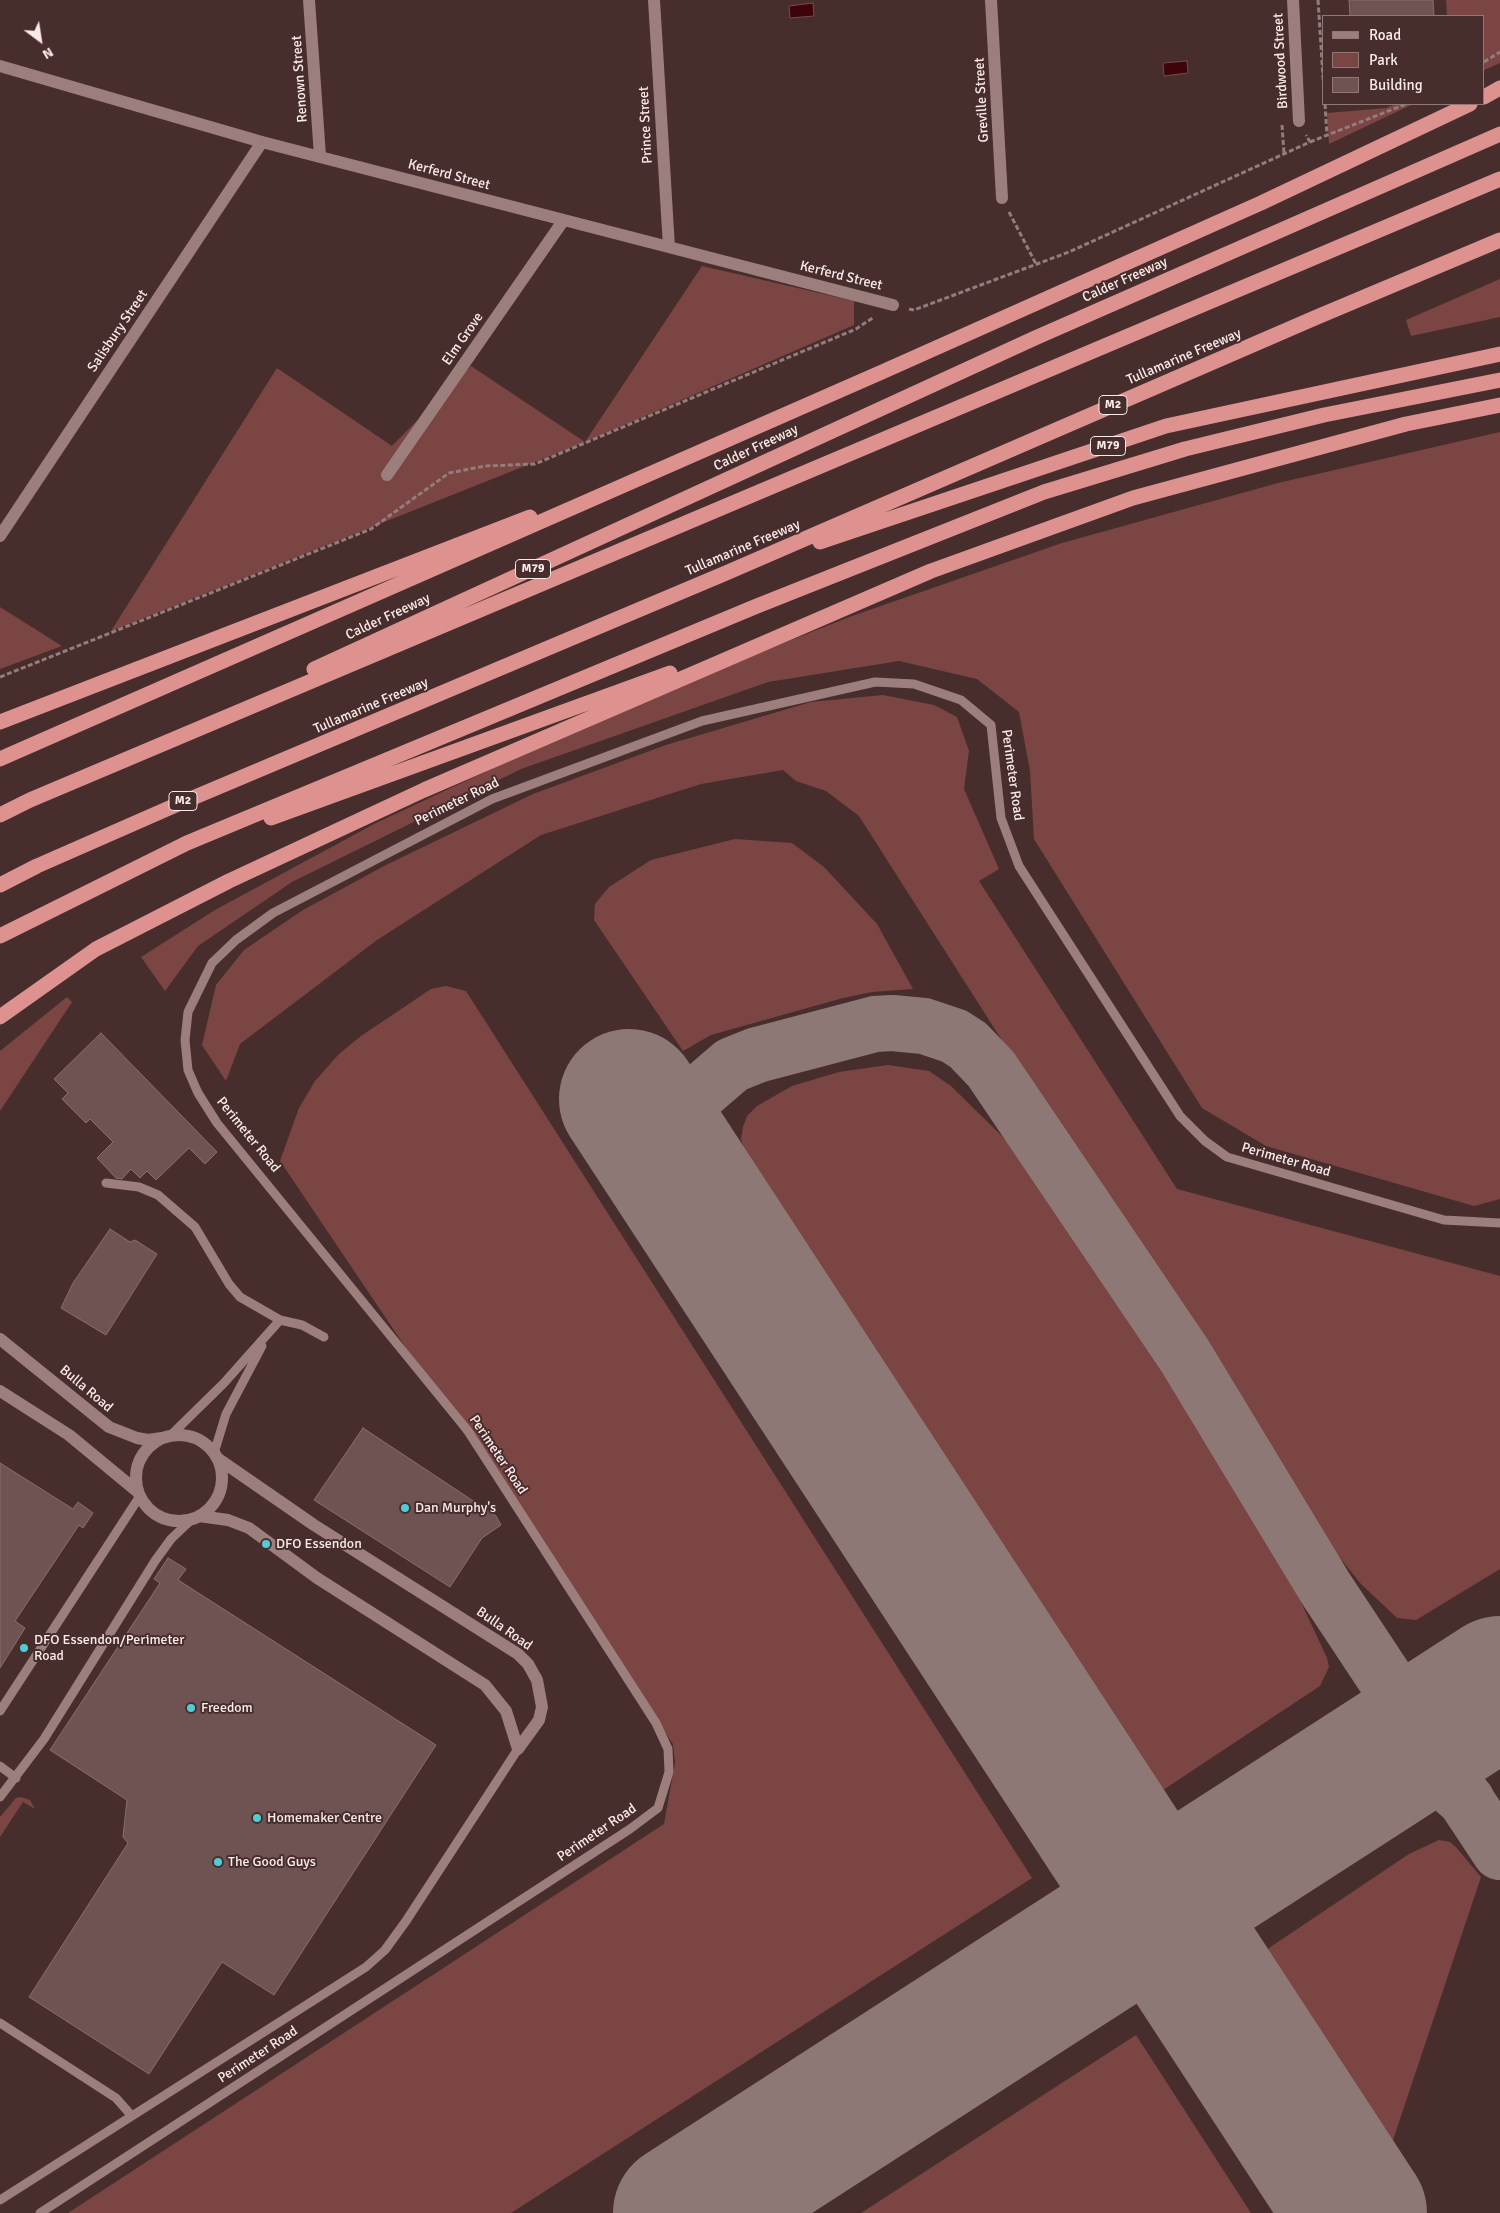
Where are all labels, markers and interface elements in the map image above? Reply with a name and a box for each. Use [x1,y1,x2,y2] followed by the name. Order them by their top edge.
[1270,13,1292,109] street label: Birdwood Street
[15,15,65,65] north arrow
[1322,15,1485,105] legend
[1369,26,1401,44] text: Road
[289,35,311,123] street label: Renown Street
[39,43,57,63] text: N
[1369,51,1398,69] text: Park
[971,57,993,143] street label: Greville Street
[1369,76,1423,94] text: Building
[636,86,656,164] street label: Prince Street
[406,156,492,194] street label: Kerferd Street
[1080,254,1170,306] street label: Calder Freeway
[798,258,884,294] street label: Kerferd Street
[84,287,152,375] street label: Salisbury Street
[439,309,487,369] street label: Elm Grove
[1124,325,1244,389] street label: Tullamarine Freeway
[1099,396,1127,414] road number: M2
[711,421,801,475] street label: Calder Freeway
[1090,436,1126,456] road number: M79
[683,516,803,580] street label: Tullamarine Freeway
[516,560,550,578] road number: M79
[343,590,433,644] street label: Calder Freeway
[311,674,431,738] street label: Tullamarine Freeway
[997,728,1027,822] street label: Perimeter Road
[412,774,502,830] street label: Perimeter Road
[169,791,197,810] road number: M2
[213,1094,283,1176] street label: Perimeter Road
[1240,1139,1332,1181] street label: Perimeter Road
[56,1362,116,1416] street label: Bulla Road
[465,1412,531,1498] street label: Perimeter Road
[415,1500,496,1516] place label: Dan Murphy's
[399,1502,411,1514] marker: Dan Murphy's
[276,1536,362,1552] place label: DFO Essendon
[260,1538,272,1550] marker: DFO Essendon
[473,1604,535,1654] street label: Bulla Road
[34,1632,185,1664] place label: DFO Essendon/Perimeter Road
[18,1642,30,1654] marker: DFO Essendon/Perimeter Road
[201,1700,253,1716] place label: Freedom
[185,1702,197,1714] marker: Freedom
[554,1800,640,1866] street label: Perimeter Road
[267,1810,382,1826] place label: Homemaker Centre
[251,1812,263,1824] marker: Homemaker Centre
[228,1854,316,1870] place label: The Good Guys
[212,1856,224,1868] marker: The Good Guys
[215,2023,301,2087] street label: Perimeter Road

